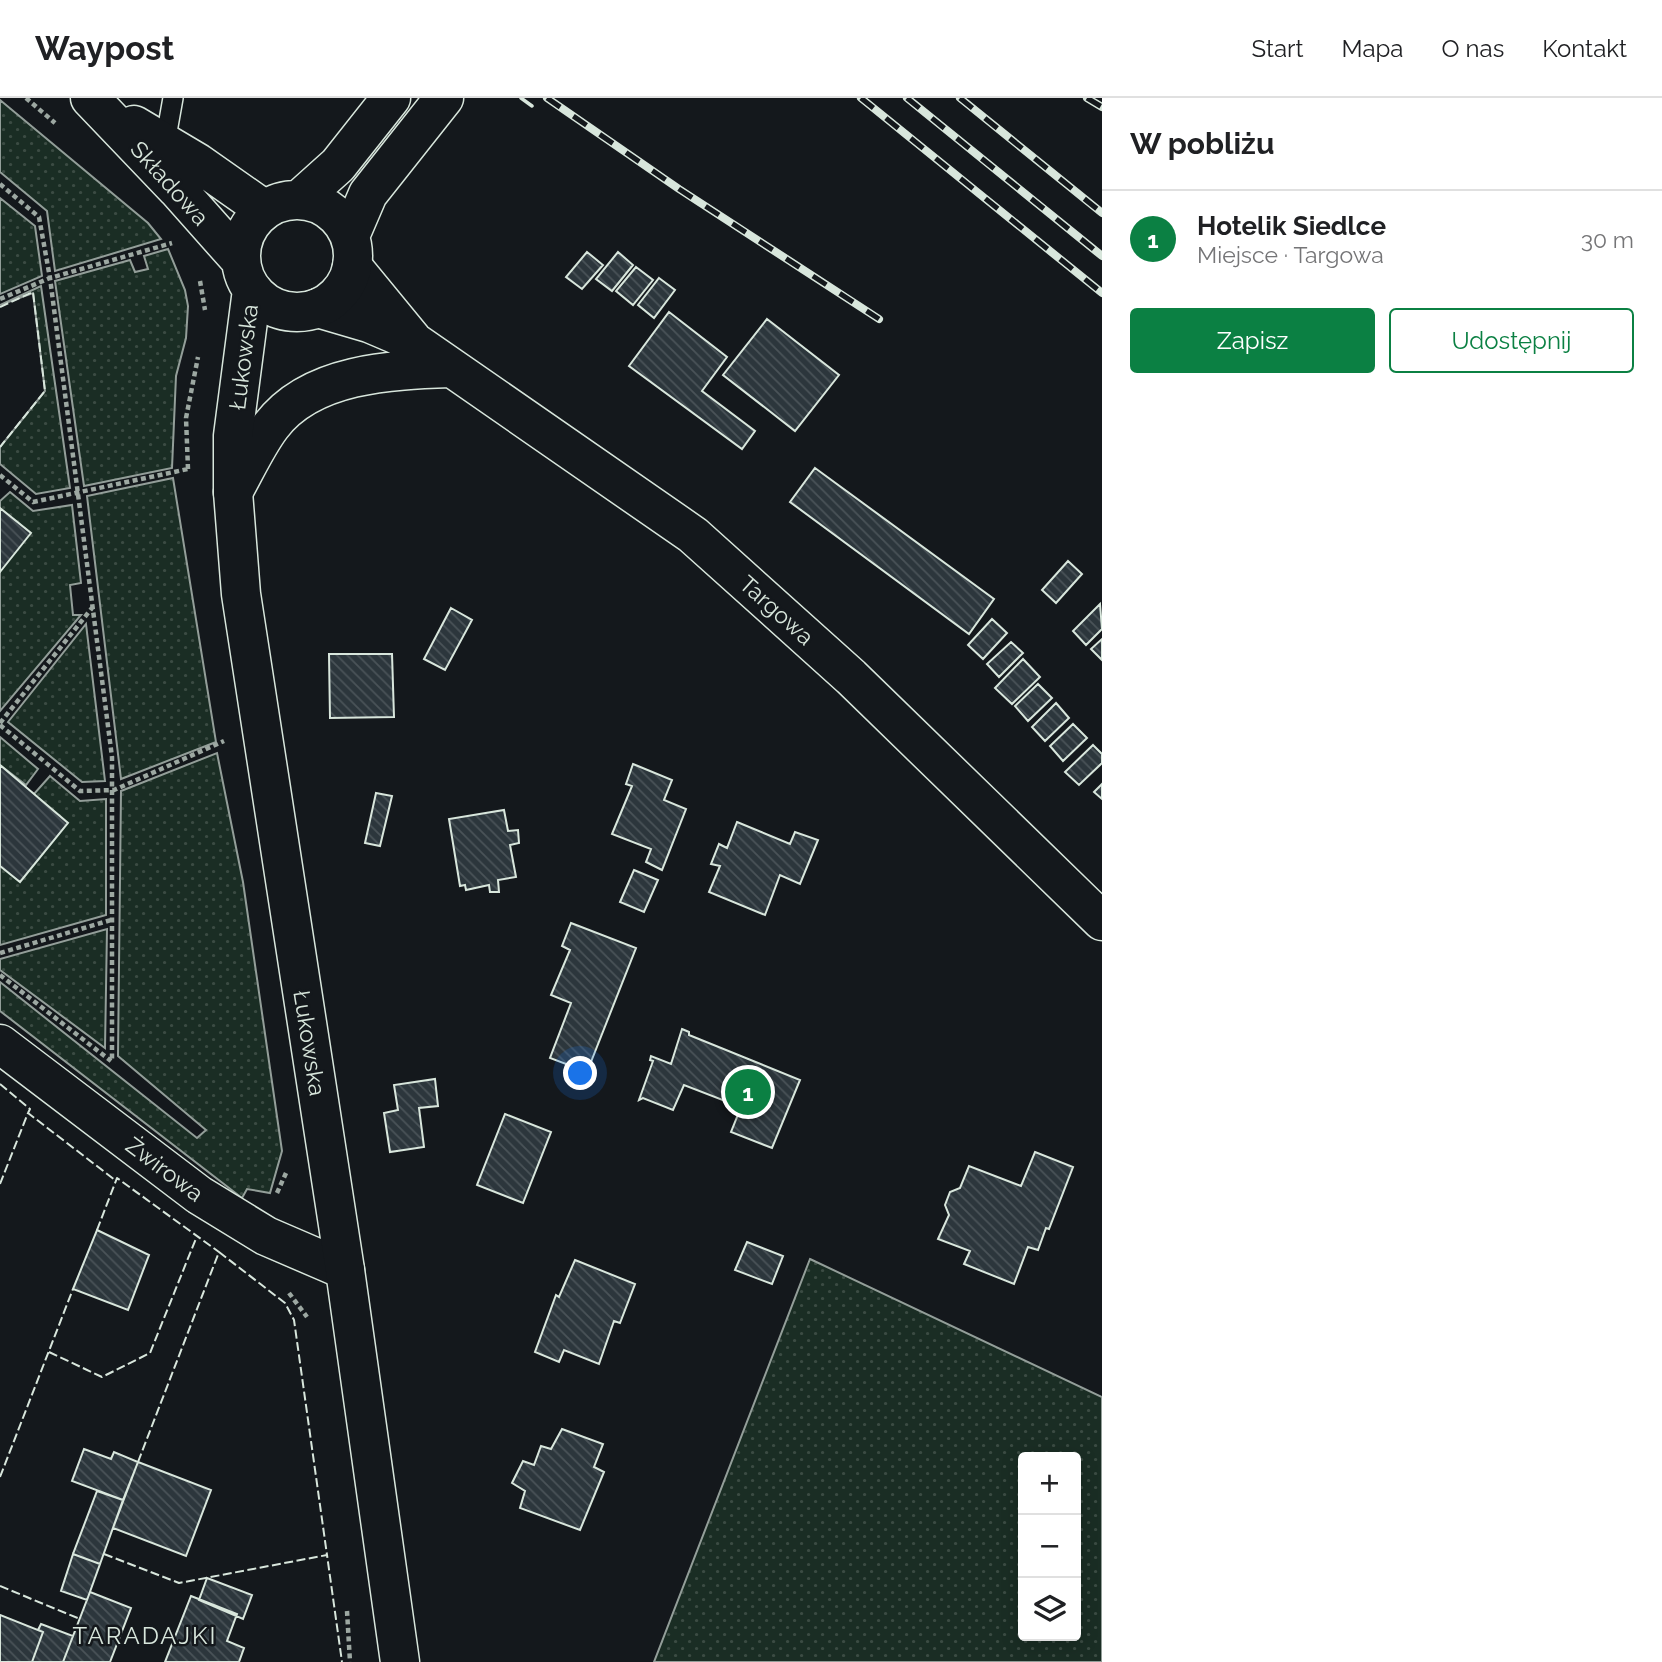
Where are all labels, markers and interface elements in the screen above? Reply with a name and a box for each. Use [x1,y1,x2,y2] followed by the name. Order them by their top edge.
[35,29,174,68] text: Waypost
[1252,34,1304,63] text: Start
[1342,34,1403,63] text: Mapa
[1441,34,1504,63] text: O nas
[1542,34,1627,63] text: Kontakt
[1130,126,1274,161] text: W pobliżu
[125,135,215,231] street label: Składowa
[1197,211,1386,241] text: Hotelik Siedlce
[1147,226,1159,253] text: 1
[1581,226,1634,253] text: 30 m
[1197,241,1384,268] text: Miejsce · Targowa
[223,303,263,411] street label: Łukowska
[1130,308,1375,373] button: Zapisz
[1389,308,1634,373] button: Udostępnij
[734,570,820,650] street label: Targowa
[288,988,332,1098] street label: Łukowska
[563,1056,597,1090] your location
[725,1066,771,1118] pin: 1
[121,1131,209,1207] street label: Żwirowa
[1018,1452,1081,1641] map controls
[1018,1452,1081,1515] button: +
[1018,1515,1081,1578] button: −
[1018,1578,1081,1641] button: layers
[73,1621,217,1650] district label: TARADAJKI

